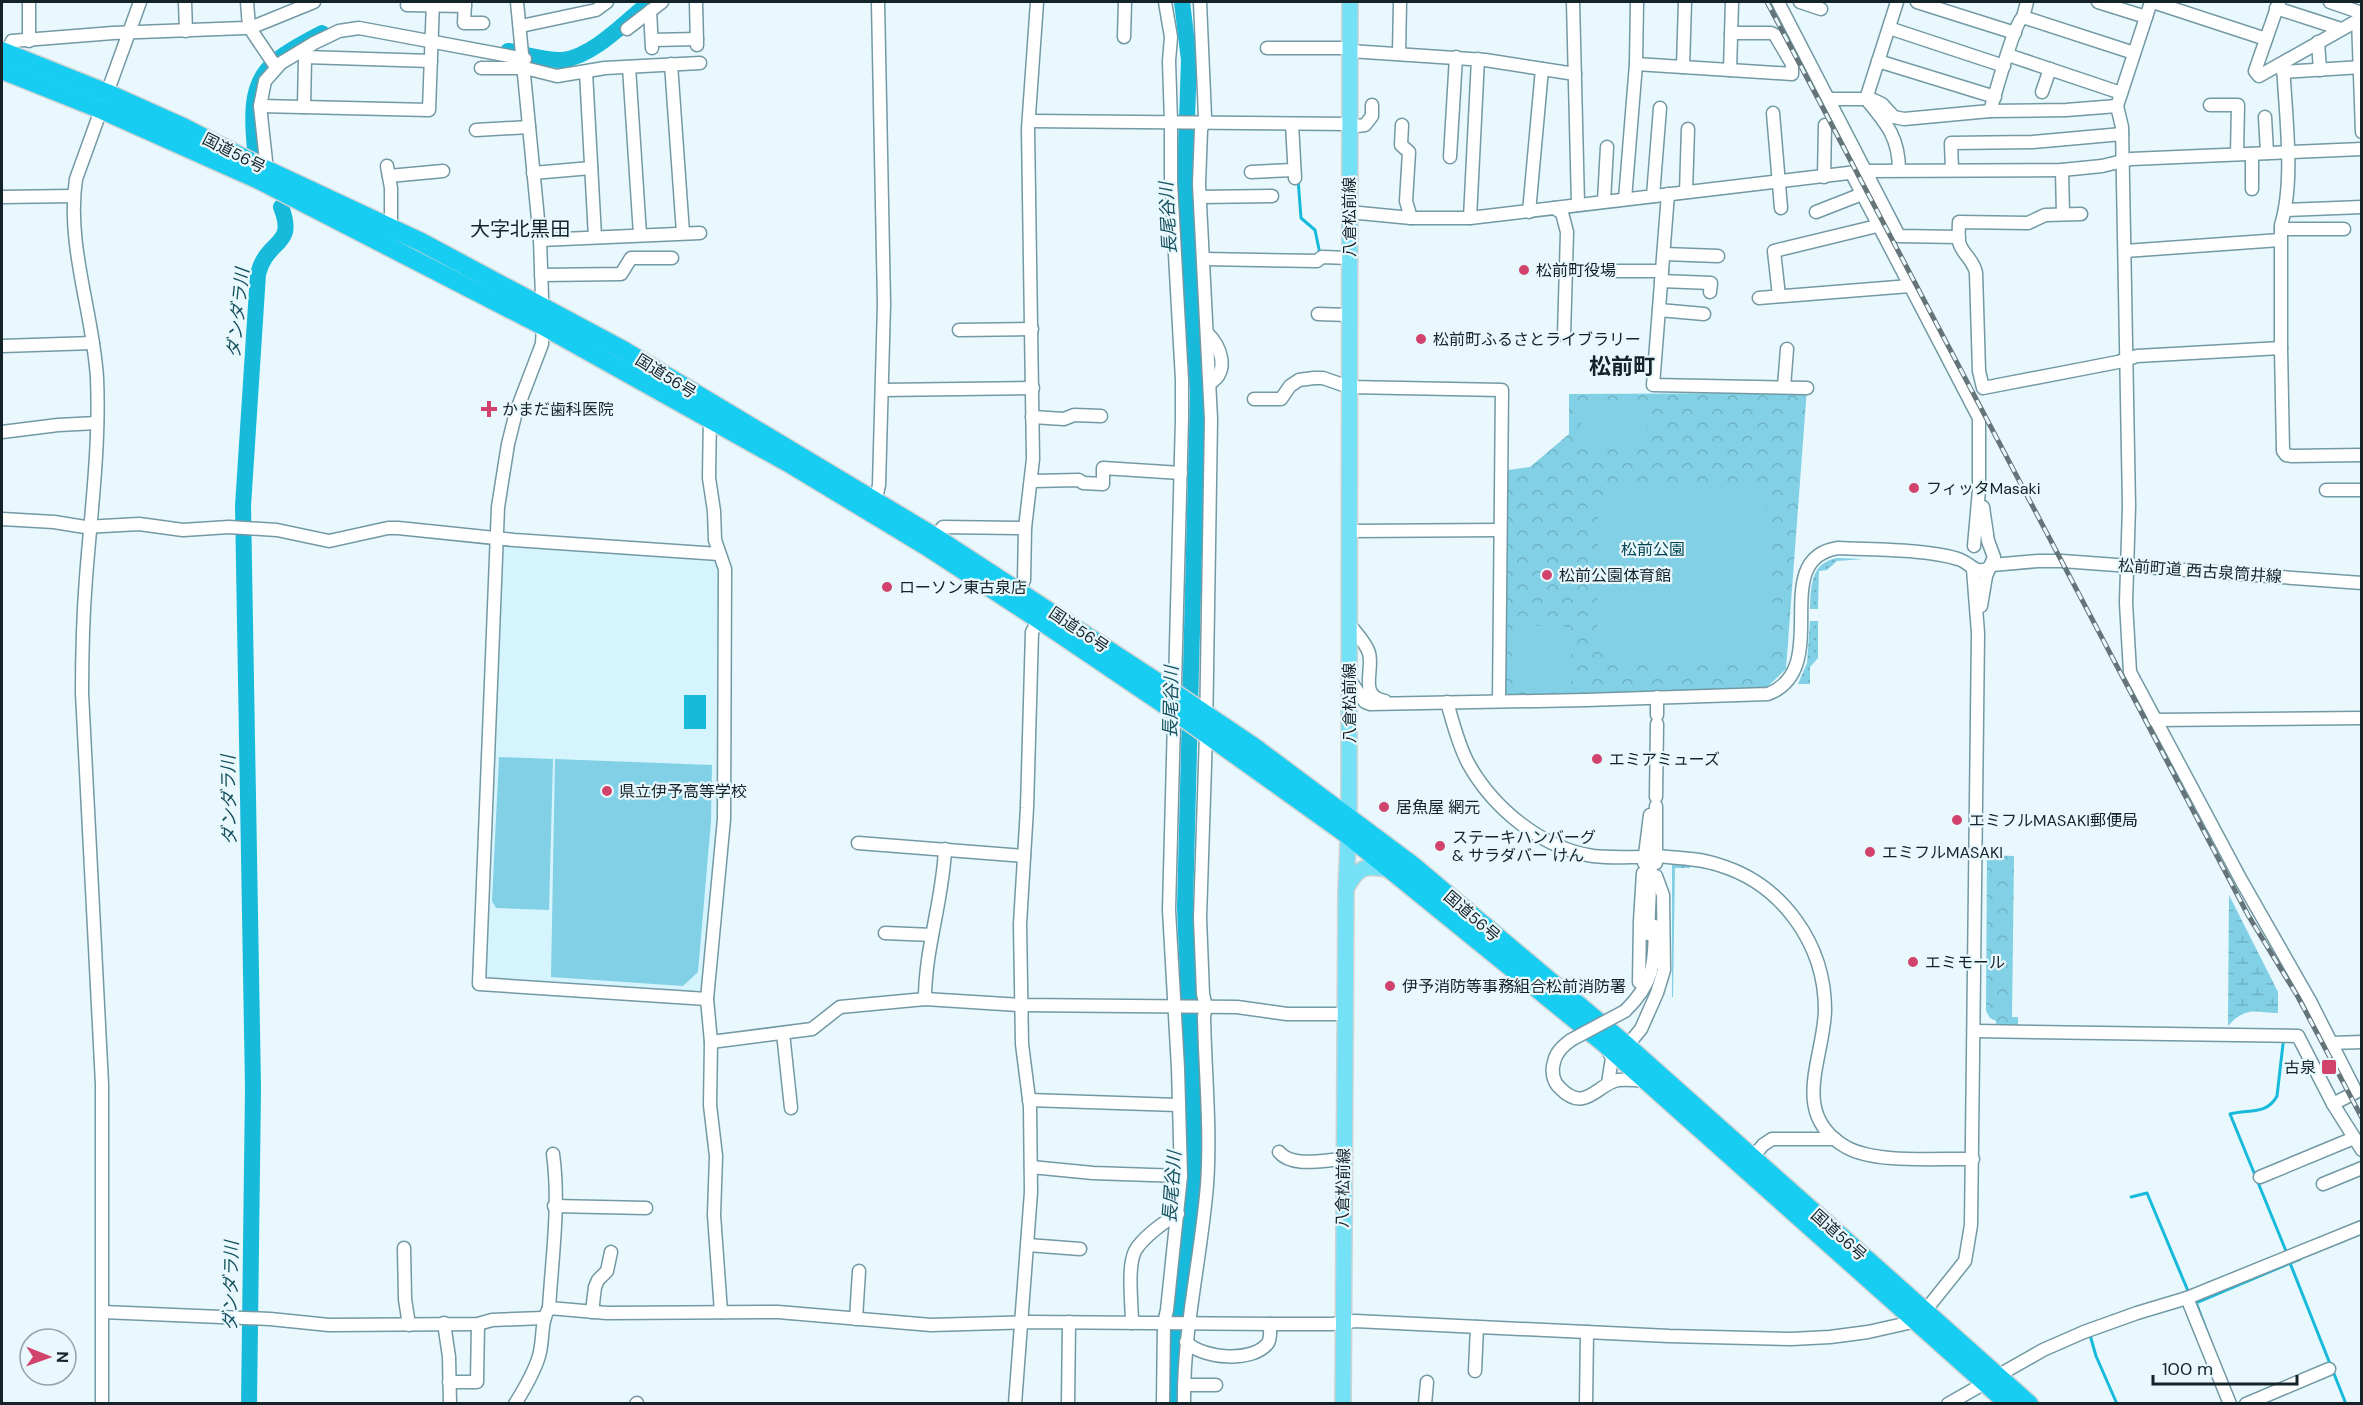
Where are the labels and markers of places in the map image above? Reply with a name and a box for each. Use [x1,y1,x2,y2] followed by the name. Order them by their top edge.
[1536,260,1616,281] place label: 松前町役場
[1517,263,1531,277] marker: 松前町役場
[1433,329,1641,350] place label: 松前町ふるさとライブラリー
[1414,332,1428,346] marker: 松前町ふるさとライブラリー
[502,399,614,420] place label: かまだ歯科医院
[480,400,498,418] marker: かまだ歯科医院
[1926,478,2040,499] place label: フィッタMasaki
[1907,481,1921,495] marker: フィッタMasaki
[1559,565,1671,586] place label: 松前公園体育館
[1540,568,1554,582] marker: 松前公園体育館
[899,577,1027,598] place label: ローソン東古泉店
[880,580,894,594] marker: ローソン東古泉店
[1609,749,1720,770] place label: エミアミューズ
[1590,752,1604,766] marker: エミアミューズ
[619,781,747,802] place label: 県立伊予高等学校
[600,784,614,798] marker: 県立伊予高等学校
[1396,797,1480,818] place label: 居魚屋 網元
[1377,800,1391,814] marker: 居魚屋 網元
[1969,810,2138,831] place label: エミフルMASAKI郵便局
[1950,813,1964,827] marker: エミフルMASAKI郵便局
[1452,827,1596,866] place label: ステーキハンバーグ & サラダバー けん
[1433,839,1447,853] marker: ステーキハンバーグ & サラダバー けん
[1882,842,2003,863] place label: エミフルMASAKI
[1863,845,1877,859] marker: エミフルMASAKI
[1925,952,2005,973] place label: エミモール
[1906,955,1920,969] marker: エミモール
[1402,976,1626,997] place label: 伊予消防等事務組合松前消防署
[1383,979,1397,993] marker: 伊予消防等事務組合松前消防署
[2284,1057,2316,1078] place label: 古泉
[2320,1058,2338,1076] marker: 古泉

